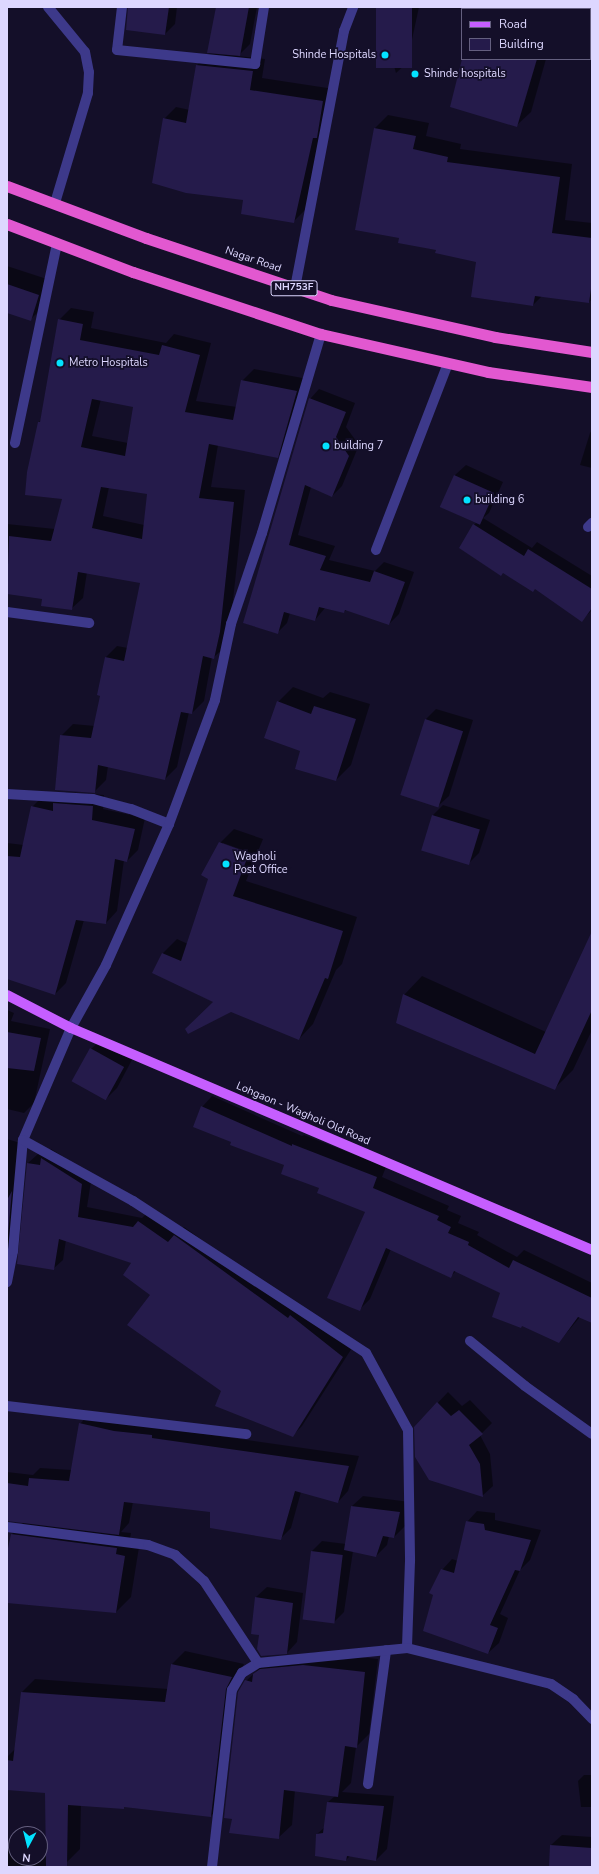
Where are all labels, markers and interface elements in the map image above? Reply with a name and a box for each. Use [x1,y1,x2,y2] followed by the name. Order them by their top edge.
[461,8,591,60] legend
[499,16,527,32] text: Road
[499,36,544,52] text: Building
[292,48,376,62] place label: Shinde Hospitals
[379,49,391,61] marker: Shinde Hospitals
[424,67,506,81] place label: Shinde hospitals
[409,68,421,80] marker: Shinde hospitals
[223,244,283,276] street label: Nagar Road
[270,280,318,296] road number: NH753F
[69,356,148,370] place label: Metro Hospitals
[54,357,66,369] marker: Metro Hospitals
[334,439,383,453] place label: building 7
[321,441,331,451] marker: building 7
[475,493,524,507] place label: building 6
[462,495,472,505] marker: building 6
[234,851,288,877] place label: Wagholi Post Office
[221,859,231,869] marker: Wagholi Post Office
[234,1080,372,1148] street label: Lohgaon - Wagholi Old Road
[8,1826,48,1866] north arrow
[22,1849,32,1865] text: N

